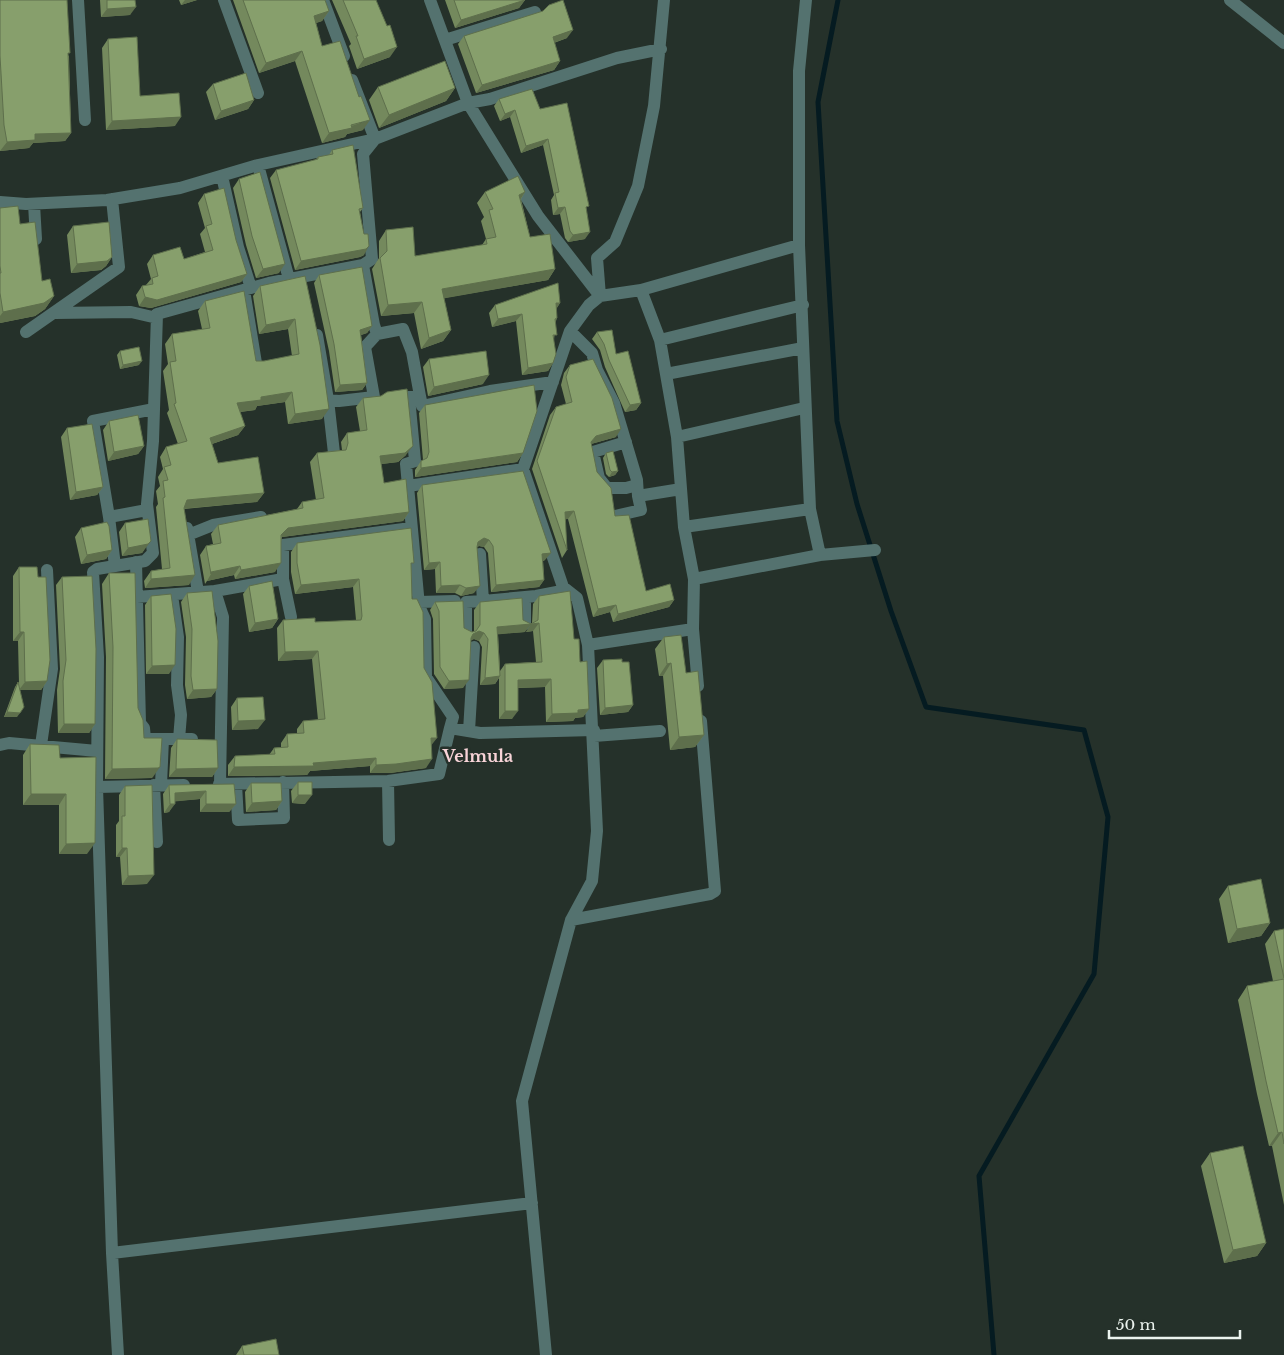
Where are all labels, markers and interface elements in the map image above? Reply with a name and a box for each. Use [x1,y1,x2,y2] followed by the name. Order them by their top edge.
[442,746,513,766] district label: Velmula
[1109,1308,1240,1340] scale bar
[1116,1315,1156,1334] text: 50 m

